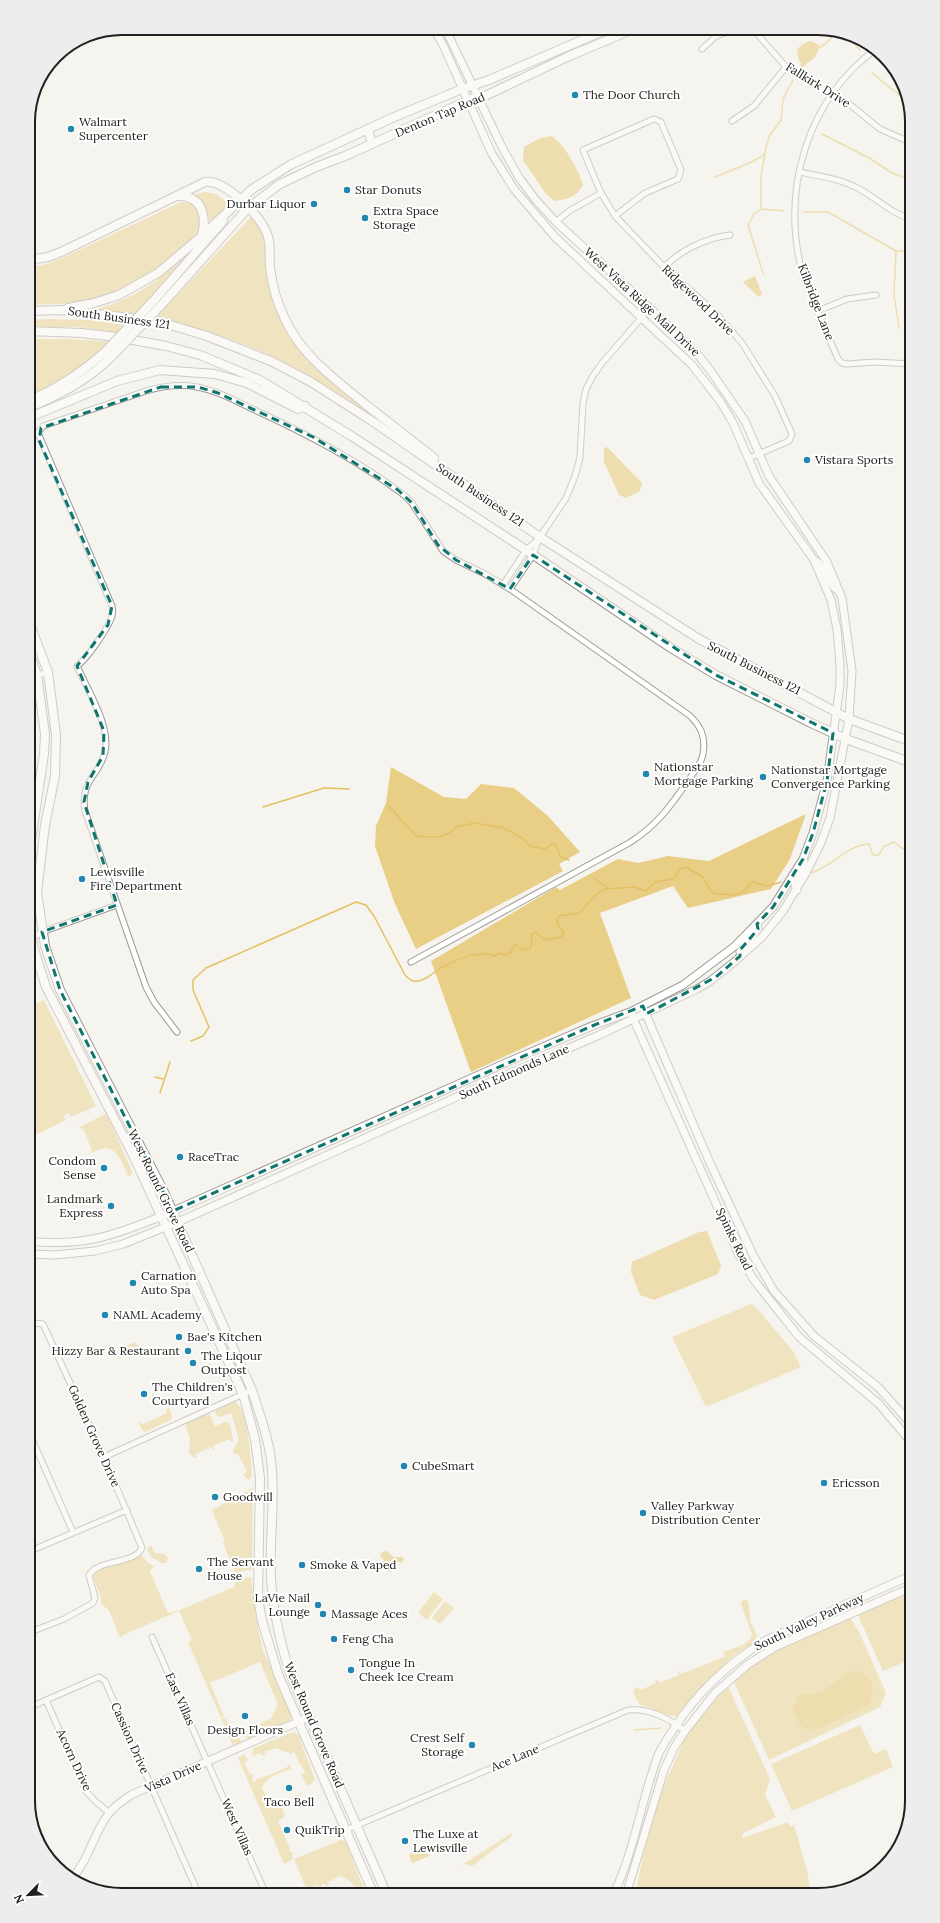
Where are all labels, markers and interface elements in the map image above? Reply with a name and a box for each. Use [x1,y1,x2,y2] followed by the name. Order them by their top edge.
[783,59,854,111] street label: Fallkirk Drive
[583,87,680,102] place label: The Door Church
[392,89,487,140] street label: Denton Tap Road
[570,90,580,100] marker: The Door Church
[79,114,149,143] place label: Walmart Supercenter
[66,124,76,134] marker: Walmart Supercenter
[355,182,422,197] place label: Star Donuts
[342,185,352,195] marker: Star Donuts
[227,196,307,211] place label: Durbar Liquor
[309,199,319,209] marker: Durbar Liquor
[373,203,439,232] place label: Extra Space Storage
[360,213,370,223] marker: Extra Space Storage
[581,244,704,360] street label: West Vista Ridge Mall Drive
[659,261,738,338] street label: Ridgewood Drive
[795,261,838,343] street label: Kilbridge Lane
[67,303,171,332] street label: South Business 121
[814,452,894,467] place label: Vistara Sports
[802,455,812,465] marker: Vistara Sports
[434,460,527,530] street label: South Business 121
[705,638,803,698] street label: South Business 121
[654,759,754,788] place label: Nationstar Mortgage Parking
[771,762,890,791] place label: Nationstar Mortgage Convergence Parking
[641,769,651,779] marker: Nationstar Mortgage Parking
[758,772,768,782] marker: Nationstar Mortgage Convergence Parking
[90,864,183,893] place label: Lewisville Fire Department
[77,874,87,884] marker: Lewisville Fire Department
[457,1040,572,1103] street label: South Edmonds Lane
[125,1127,198,1255] street label: West Round Grove Road
[188,1149,239,1164] place label: RaceTrac
[175,1152,185,1162] marker: RaceTrac
[48,1153,96,1182] place label: Condom Sense
[99,1163,109,1173] marker: Condom Sense
[47,1191,104,1220] place label: Landmark Express
[106,1201,116,1211] marker: Landmark Express
[713,1205,756,1272] street label: Spinks Road
[140,1268,197,1297] place label: Carnation Auto Spa
[128,1278,138,1288] marker: Carnation Auto Spa
[113,1307,202,1322] place label: NAML Academy
[100,1310,110,1320] marker: NAML Academy
[187,1329,262,1344] place label: Bae's Kitchen
[174,1332,184,1342] marker: Bae's Kitchen
[52,1343,180,1358] place label: Hizzy Bar & Restaurant
[183,1346,193,1356] marker: Hizzy Bar & Restaurant
[201,1348,263,1377] place label: The Liqour Outpost
[188,1358,198,1368] marker: The Liqour Outpost
[152,1379,233,1408] place label: The Children's Courtyard
[65,1382,124,1490] street label: Golden Grove Drive
[139,1389,149,1399] marker: The Children's Courtyard
[412,1458,475,1473] place label: CubeSmart
[399,1461,409,1471] marker: CubeSmart
[832,1475,880,1490] place label: Ericsson
[819,1478,829,1488] marker: Ericsson
[223,1489,273,1504] place label: Goodwill
[210,1492,220,1502] marker: Goodwill
[650,1498,761,1527] place label: Valley Parkway Distribution Center
[638,1508,648,1518] marker: Valley Parkway Distribution Center
[207,1554,274,1583] place label: The Servant House
[310,1557,397,1572] place label: Smoke & Vaped
[297,1560,307,1570] marker: Smoke & Vaped
[194,1564,204,1574] marker: The Servant House
[752,1589,867,1654] street label: South Valley Parkway
[255,1590,310,1619] place label: LaVie Nail Lounge
[313,1600,323,1610] marker: LaVie Nail Lounge
[331,1606,408,1621] place label: Massage Aces
[318,1609,328,1619] marker: Massage Aces
[342,1631,394,1646] place label: Feng Cha
[329,1634,339,1644] marker: Feng Cha
[359,1655,454,1684] place label: Tongue In Cheek Ice Cream
[281,1660,348,1790] street label: West Round Grove Road
[346,1665,356,1675] marker: Tongue In Cheek Ice Cream
[162,1670,199,1728] street label: East Villas
[108,1700,153,1776] street label: Cassion Drive
[240,1711,250,1721] marker: Design Floors
[207,1722,283,1737] place label: Design Floors
[53,1726,96,1794] street label: Acorn Drive
[410,1730,465,1759] place label: Crest Self Storage
[467,1740,477,1750] marker: Crest Self Storage
[488,1741,542,1775] street label: Ace Lane
[141,1757,204,1796] street label: Vista Drive
[284,1783,294,1793] marker: Taco Bell
[264,1794,314,1809] place label: Taco Bell
[218,1796,257,1858] street label: West Villas
[295,1822,345,1837] place label: QuikTrip
[282,1825,292,1835] marker: QuikTrip
[413,1826,479,1855] place label: The Luxe at Lewisville
[400,1836,410,1846] marker: The Luxe at Lewisville
[8,1875,48,1915] north arrow
[11,1892,27,1906] text: N

